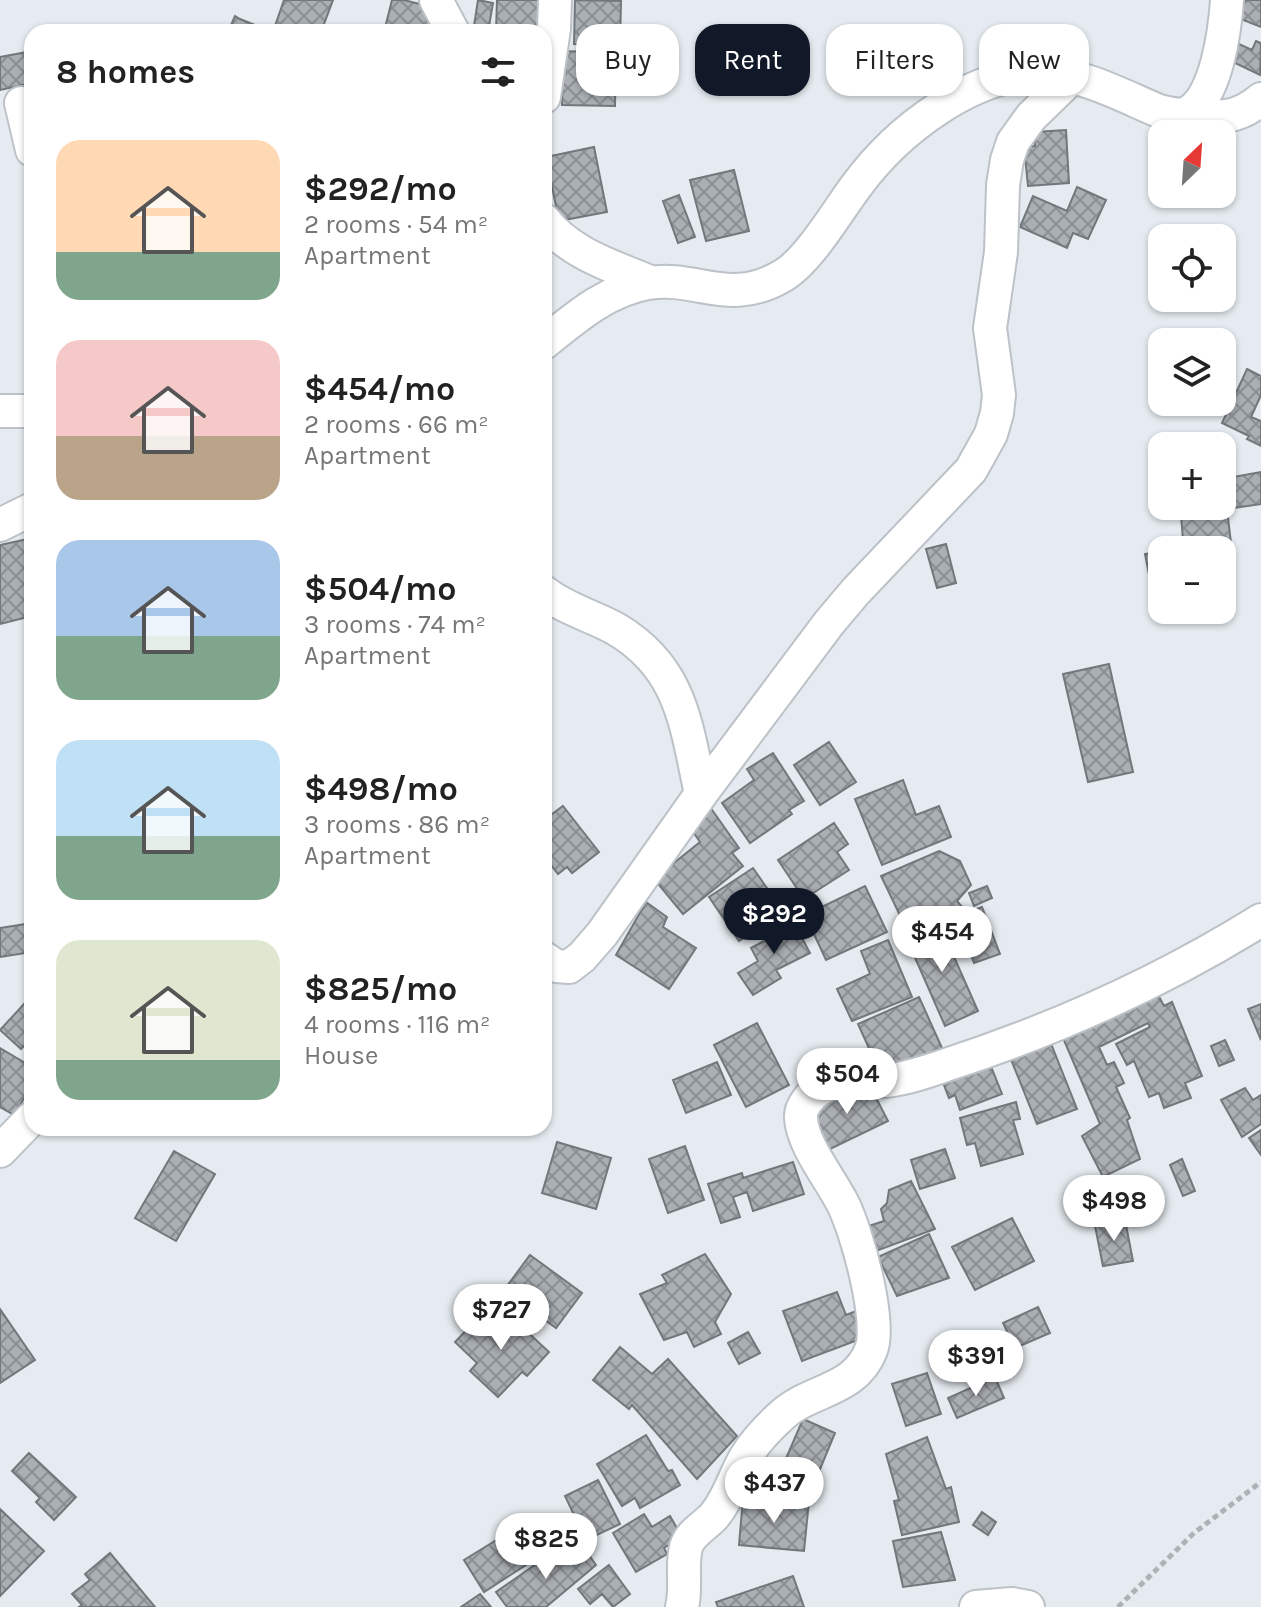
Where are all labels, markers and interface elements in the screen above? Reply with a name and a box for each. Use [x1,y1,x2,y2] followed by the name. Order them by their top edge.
[576,24,679,96] chip: Buy
[695,24,810,96] chip: Rent
[826,24,963,96] chip: Filters
[979,24,1089,96] chip: New
[476,50,520,94] icon: filters
[56,52,195,92] text: 8 homes
[1148,120,1236,208] north arrow
[1148,120,1236,624] map controls
[304,169,457,209] text: $292/mo
[120,172,216,268] icon: home
[304,209,488,240] text: 2 rooms · 54 m²
[1148,224,1236,312] button: locate
[304,240,431,271] text: Apartment
[1148,328,1236,416] button: layers
[304,369,455,409] text: $454/mo
[120,372,216,468] icon: home
[304,409,489,440] text: 2 rooms · 66 m²
[1148,432,1236,520] button: +
[304,440,431,471] text: Apartment
[1148,536,1236,624] button: −
[304,569,457,609] text: $504/mo
[120,572,216,668] icon: home
[304,609,486,640] text: 3 rooms · 74 m²
[304,640,431,671] text: Apartment
[304,769,458,809] text: $498/mo
[120,772,216,868] icon: home
[304,809,490,840] text: 3 rooms · 86 m²
[304,840,431,871] text: Apartment
[727,888,821,956] pin: $292
[741,898,807,929] text: $292
[895,906,989,974] pin: $454
[910,916,974,947] text: $454
[304,969,457,1009] text: $825/mo
[120,972,216,1068] icon: home
[304,1009,491,1040] text: 4 rooms · 116 m²
[304,1040,378,1071] text: House
[800,1048,894,1116] pin: $504
[815,1058,879,1089] text: $504
[1067,1175,1161,1243] pin: $498
[1081,1185,1147,1216] text: $498
[454,1284,548,1352] pin: $727
[471,1294,531,1325] text: $727
[929,1330,1023,1398] pin: $391
[946,1340,1006,1371] text: $391
[727,1457,821,1525] pin: $437
[743,1467,805,1498] text: $437
[499,1513,593,1581] pin: $825
[513,1523,579,1554] text: $825

